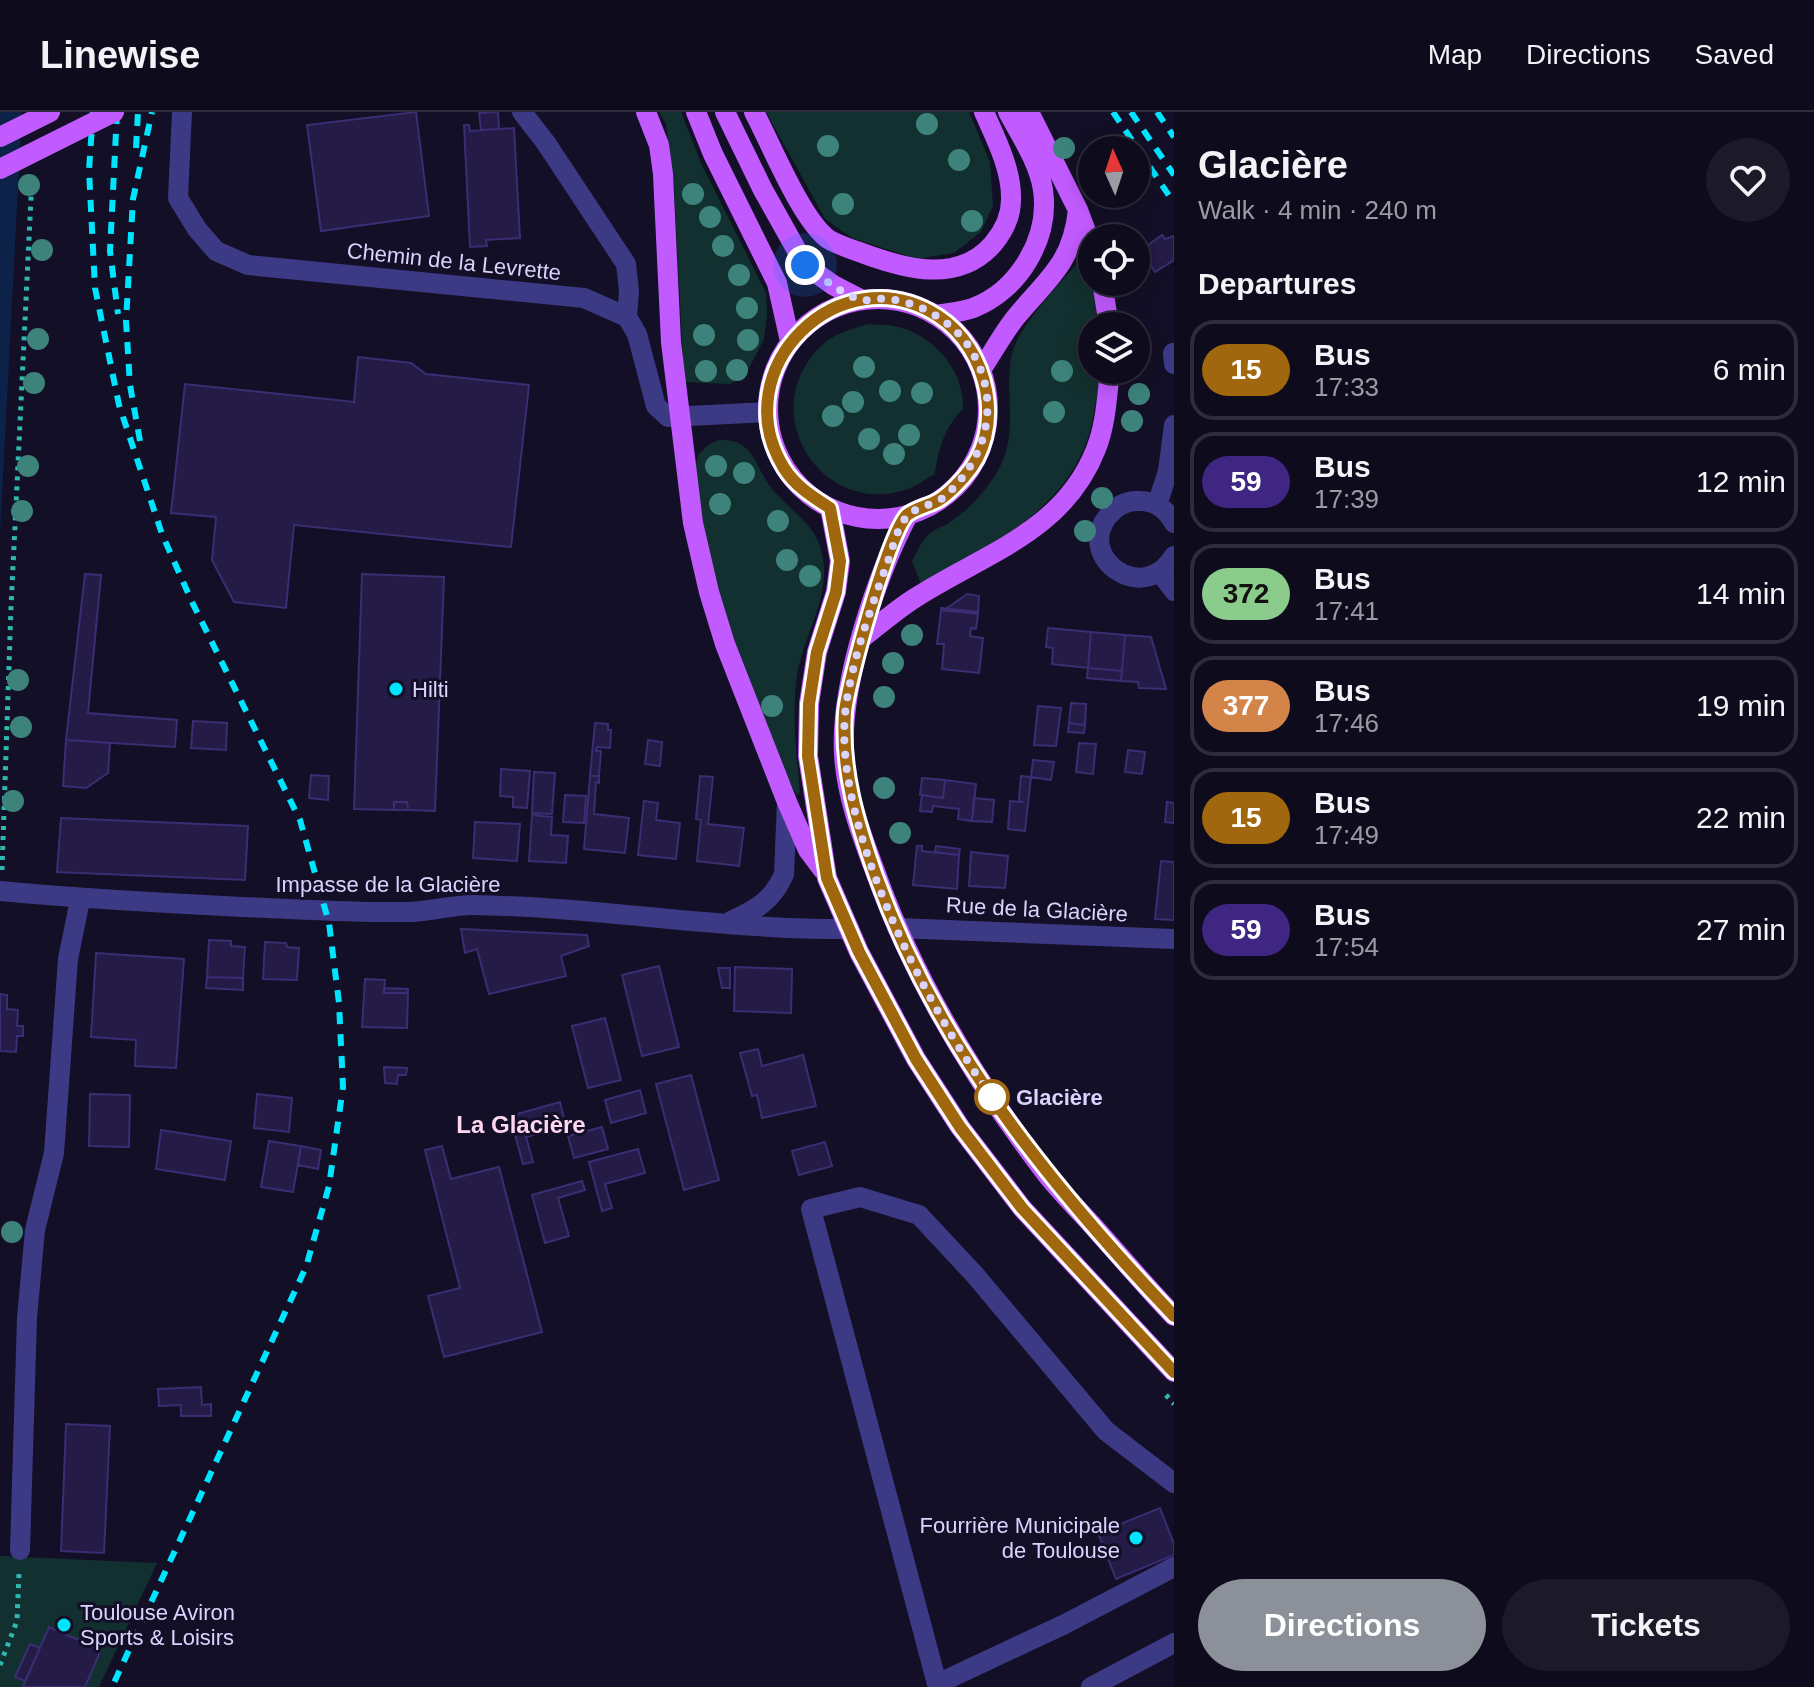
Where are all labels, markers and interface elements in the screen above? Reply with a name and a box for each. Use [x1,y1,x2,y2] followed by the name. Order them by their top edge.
[40,34,201,76] text: Linewise
[1428,39,1482,70] text: Map
[1526,39,1651,70] text: Directions
[1695,39,1774,70] text: Saved
[1078,136,1150,208] north arrow
[1078,136,1150,384] map controls
[1706,138,1790,222] button: heart
[1198,144,1348,186] text: Glacière
[1198,195,1437,225] text: Walk · 4 min · 240 m
[1078,224,1150,296] button: locate
[346,238,562,285] street label: Chemin de la Levrette
[785,245,825,285] your location
[1198,267,1356,300] text: Departures
[1078,312,1150,384] button: layers
[1314,338,1371,371] text: Bus
[1713,353,1786,386] text: 6 min
[1230,354,1262,385] text: 15
[1314,372,1379,402] text: 17:33
[1314,450,1371,483] text: Bus
[1696,465,1786,498] text: 12 min
[1230,466,1262,497] text: 59
[1314,484,1379,514] text: 17:39
[1314,562,1371,595] text: Bus
[1696,577,1786,610] text: 14 min
[1223,578,1269,609] text: 372
[1314,596,1379,626] text: 17:41
[1314,674,1371,707] text: Bus
[412,677,449,702] place label: Hilti
[387,680,405,698] marker: Hilti
[1696,689,1786,722] text: 19 min
[1223,690,1269,721] text: 377
[1314,708,1379,738] text: 17:46
[1314,786,1371,819] text: Bus
[1696,801,1786,834] text: 22 min
[1230,802,1262,833] text: 15
[1314,820,1379,850] text: 17:49
[276,872,501,897] street label: Impasse de la Glacière
[945,892,1129,927] street label: Rue de la Glacière
[1314,898,1371,931] text: Bus
[1696,913,1786,946] text: 27 min
[1230,914,1262,945] text: 59
[1314,932,1379,962] text: 17:54
[975,1080,1009,1114] marker: Glacière
[1016,1085,1103,1110] place label: Glacière
[456,1111,586,1138] district label: La Glacière
[919,1513,1120,1563] place label: Fourrière Municipale de Toulouse
[1127,1529,1145,1547] marker: Fourrière Municipale de Toulouse
[1198,1579,1486,1671] button: Directions
[1502,1579,1790,1671] button: Tickets
[80,1600,235,1650] place label: Toulouse Aviron Sports & Loisirs
[55,1616,73,1634] marker: Toulouse Aviron Sports & Loisirs

